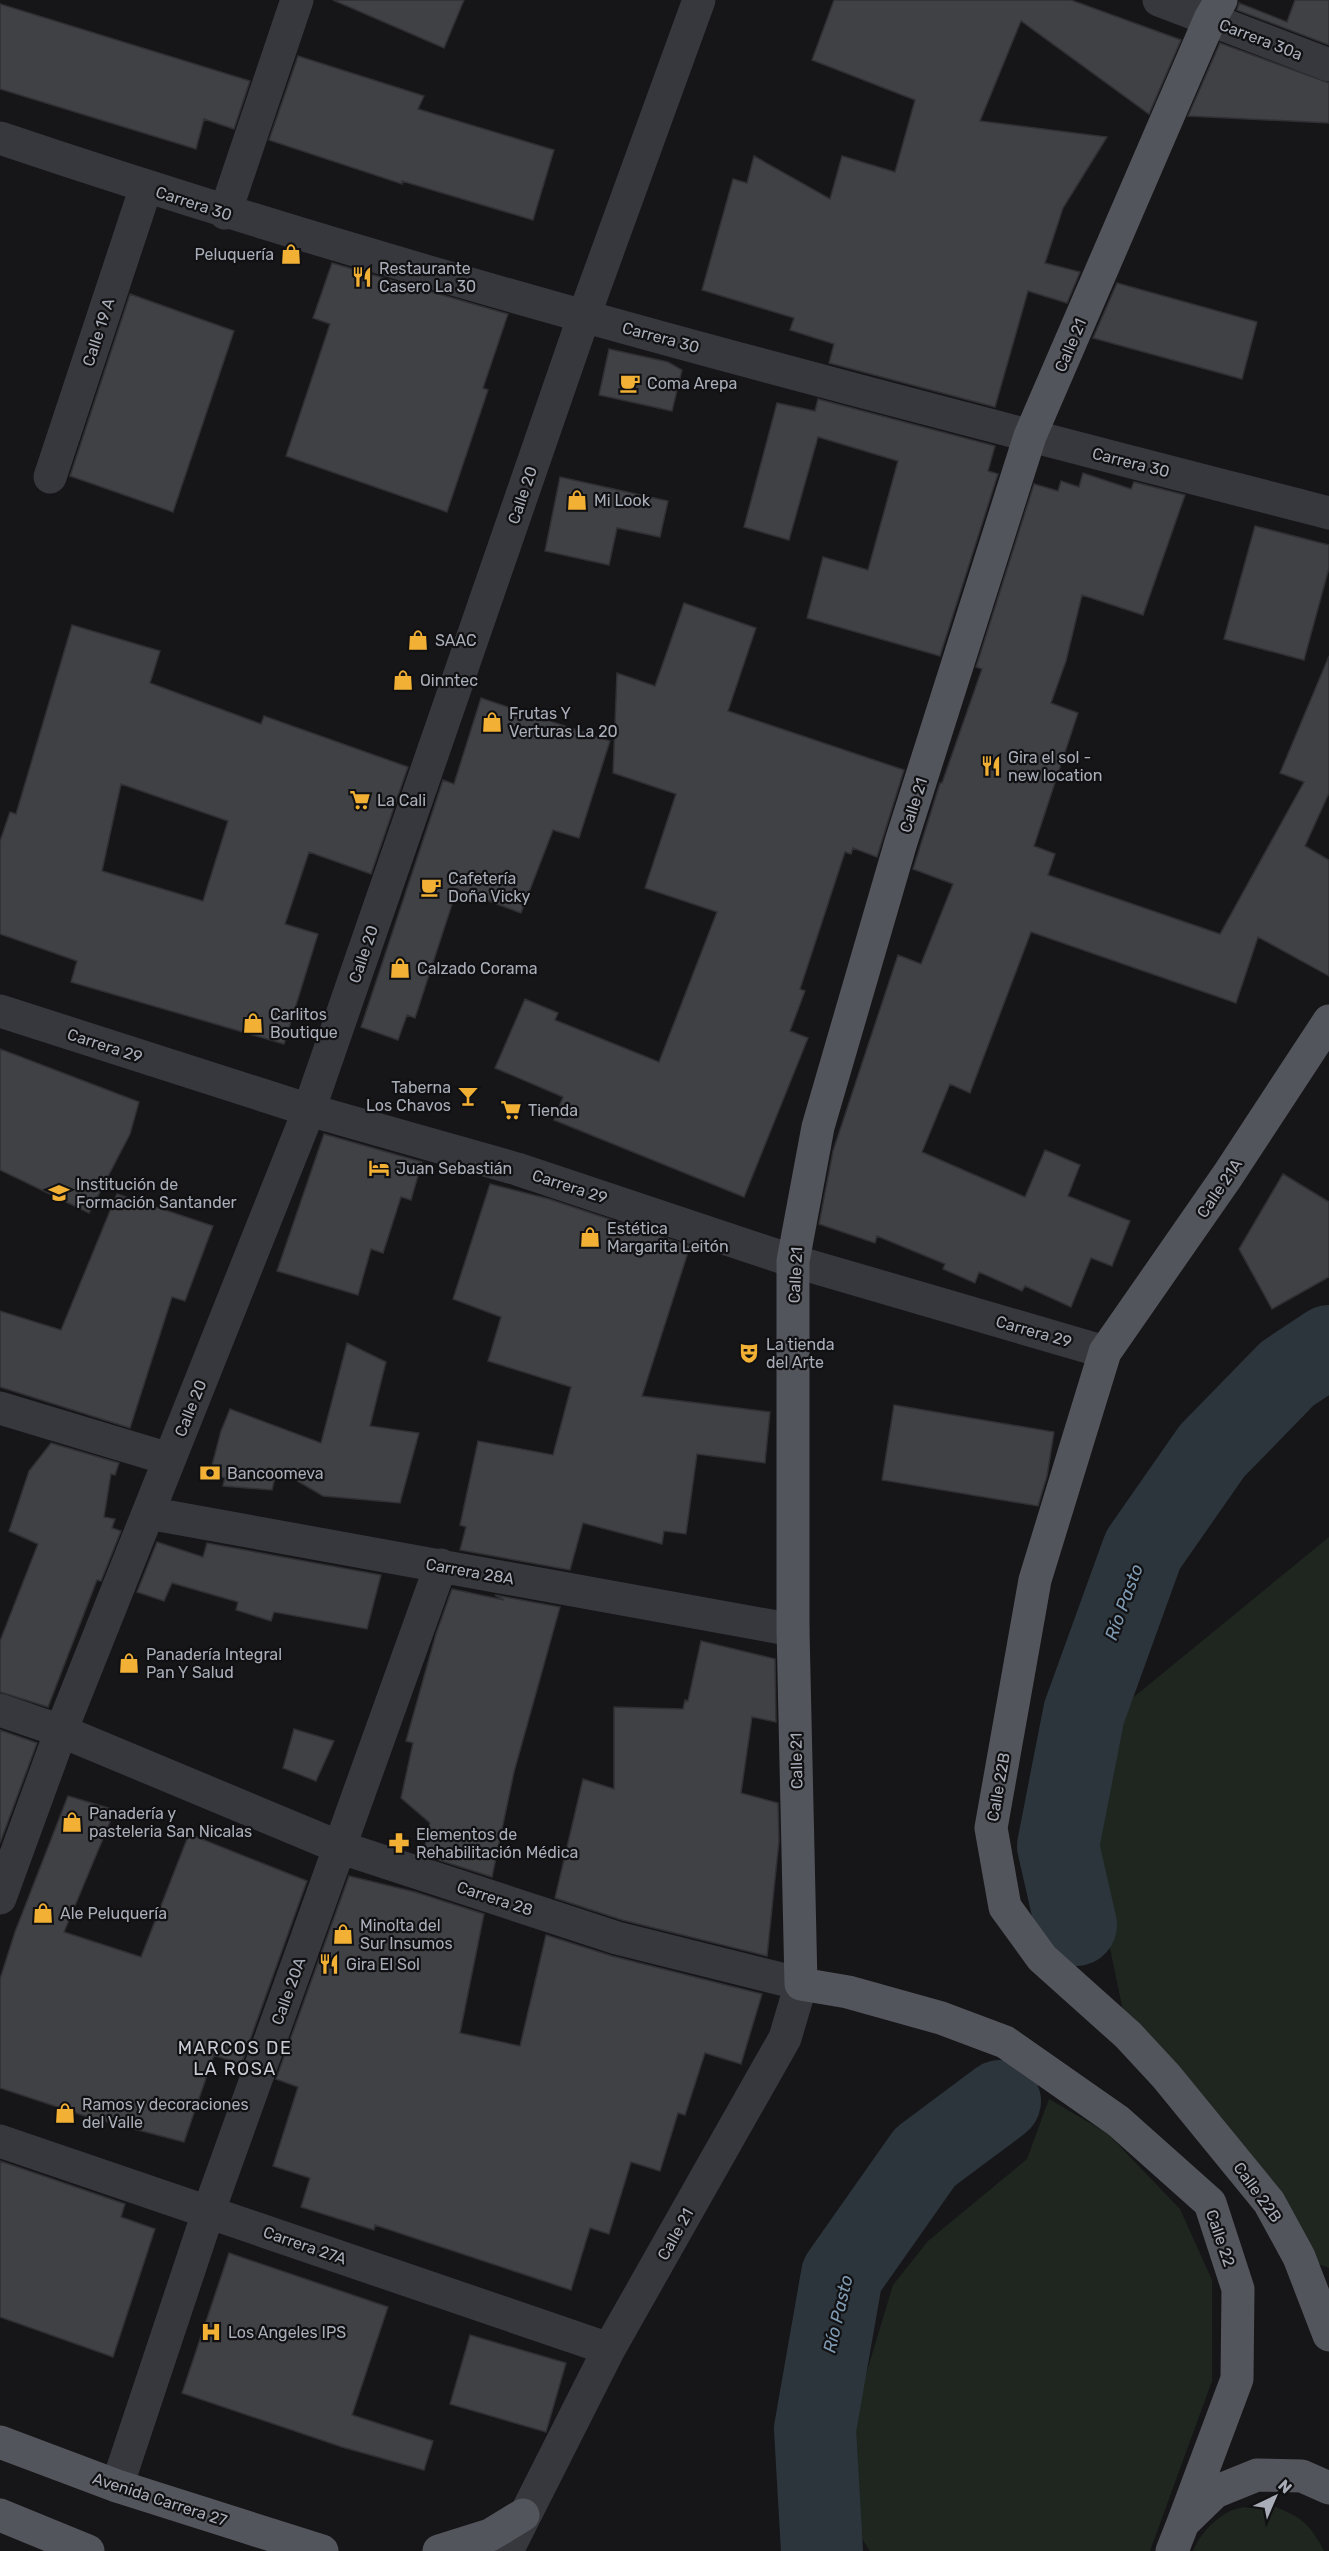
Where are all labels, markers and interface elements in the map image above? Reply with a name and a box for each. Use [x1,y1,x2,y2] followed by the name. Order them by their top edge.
[1216,15,1305,64] street label: Carrera 30a
[153,182,234,225] street label: Carrera 30
[279,242,303,266] shop icon: Peluquería
[194,245,274,264] place label: Peluquería
[379,259,476,296] place label: Restaurante Casero La 30
[350,265,374,289] restaurant icon: Restaurante Casero La 30
[79,295,119,369] street label: Calle 19 A
[1051,316,1090,375] street label: Calle 21
[620,318,701,357] street label: Carrera 30
[618,371,642,395] cafe icon: Coma Arepa
[647,374,737,393] place label: Coma Arepa
[1090,444,1171,481] street label: Carrera 30
[504,464,541,526] street label: Calle 20
[565,488,589,512] shop icon: Mi Look
[594,491,651,510] place label: Mi Look
[406,628,430,652] shop icon: SAAC
[435,631,477,650] place label: SAAC
[391,668,415,692] shop icon: Oinntec
[420,671,478,690] place label: Oinntec
[509,704,618,741] place label: Frutas Y Verturas La 20
[480,710,504,734] shop icon: Frutas Y Verturas La 20
[1008,748,1103,785] place label: Gira el sol - new location
[979,754,1003,778] restaurant icon: Gira el sol - new location
[896,775,931,835] street label: Calle 21
[348,788,372,812] supermarket icon: La Cali
[377,791,426,810] place label: La Cali
[448,869,531,906] place label: Cafetería Doña Vicky
[419,875,443,899] cafe icon: Cafetería Doña Vicky
[345,923,382,985] street label: Calle 20
[388,956,412,980] shop icon: Calzado Corama
[417,959,538,978] place label: Calzado Corama
[270,1005,338,1042] place label: Carlitos Boutique
[241,1011,265,1035] shop icon: Carlitos Boutique
[65,1024,145,1067] street label: Carrera 29
[366,1078,451,1115] place label: Taberna Los Chavos
[456,1084,480,1108] bar icon: Taberna Los Chavos
[499,1098,523,1122] supermarket icon: Tienda
[528,1101,578,1120] place label: Tienda
[1193,1155,1246,1221] street label: Calle 21A
[367,1156,391,1180] hotel icon: Juan Sebastián
[396,1159,512,1178] place label: Juan Sebastián
[530,1165,610,1208] street label: Carrera 29
[76,1175,237,1212] place label: Institución de Formación Santander
[47,1181,71,1205] school or university icon: Institución de Formación Santander
[607,1219,729,1256] place label: Estética Margarita Leitón
[578,1225,602,1249] shop icon: Estética Margarita Leitón
[785,1246,806,1304] street label: Calle 21
[994,1312,1074,1351] street label: Carrera 29
[766,1335,835,1372] place label: La tienda del Arte
[737,1341,761,1365] theatre icon: La tienda del Arte
[170,1377,210,1439] street label: Calle 20
[198,1461,222,1485] bank icon: Bancoomeva
[227,1464,324,1483] place label: Bancoomeva
[424,1554,516,1589] street label: Carrera 28A
[1100,1561,1148,1643] water label: Río Pasto
[146,1645,282,1682] place label: Panadería Integral Pan Y Salud
[117,1651,141,1675] shop icon: Panadería Integral Pan Y Salud
[787,1733,806,1789] street label: Calle 21
[983,1751,1014,1823] street label: Calle 22B
[89,1804,252,1841] place label: Panadería y pasteleria San Nicalas
[60,1810,84,1834] shop icon: Panadería y pasteleria San Nicalas
[416,1825,578,1862] place label: Elementos de Rehabilitación Médica
[387,1831,411,1855] pharmacy icon: Elementos de Rehabilitación Médica
[454,1877,535,1920] street label: Carrera 28
[31,1901,55,1925] shop icon: Ale Peluquería
[60,1904,167,1923] place label: Ale Peluquería
[360,1916,453,1953] place label: Minolta del Sur Insumos
[331,1922,355,1946] shop icon: Minolta del Sur Insumos
[317,1952,341,1976] restaurant icon: Gira El Sol
[268,1955,310,2027] street label: Calle 20A
[346,1955,420,1974] place label: Gira El Sol
[178,2037,292,2080] district label: MARCOS DE LA ROSA
[82,2095,249,2132] place label: Ramos y decoraciones del Valle
[53,2101,77,2125] shop icon: Ramos y decoraciones del Valle
[1229,2159,1286,2226] street label: Calle 22B
[653,2205,697,2264] street label: Calle 21
[1202,2207,1239,2269] street label: Calle 22
[261,2222,349,2269] street label: Carrera 27A
[818,2273,858,2355] water label: Río Pasto
[199,2320,223,2344] hospital icon: Los Angeles IPS
[228,2323,346,2342] place label: Los Angeles IPS
[1245,2467,1305,2527] north arrow
[90,2469,230,2530] street label: Avenida Carrera 27
[1274,2476,1296,2497] text: N

